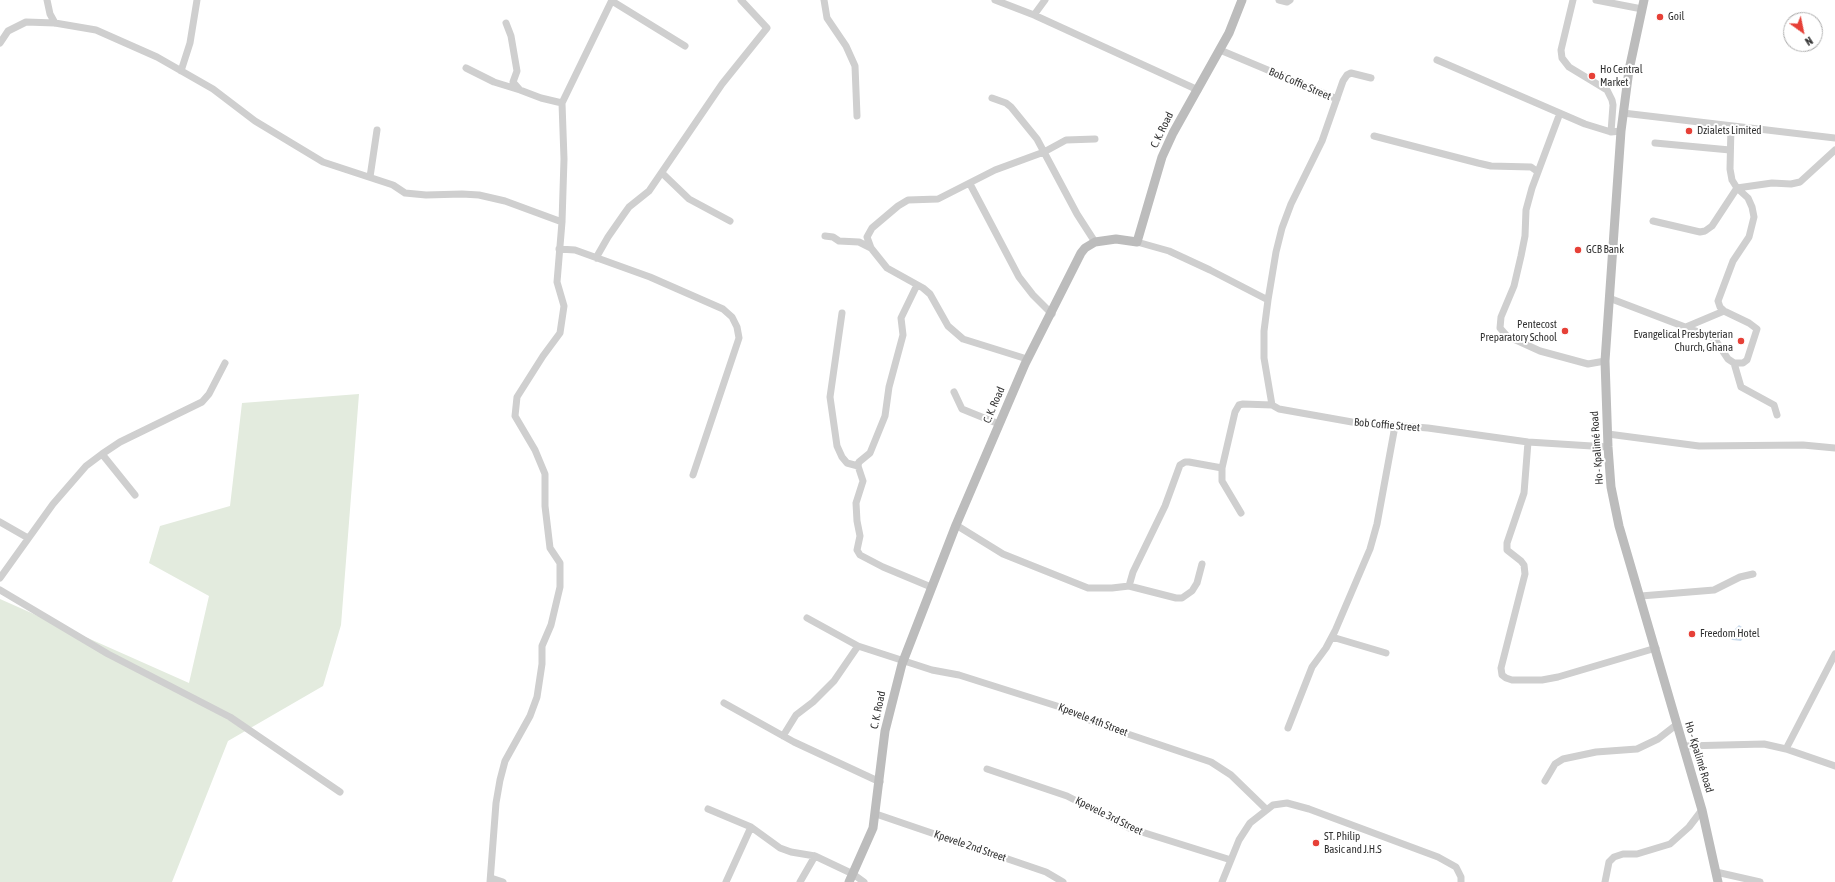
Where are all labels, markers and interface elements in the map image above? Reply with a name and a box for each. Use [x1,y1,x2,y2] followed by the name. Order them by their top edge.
[1668,10,1684,24] place label: Goil
[1655,12,1665,22] marker: Goil
[1783,12,1823,52] north arrow
[1803,34,1815,48] text: N
[1600,63,1643,89] place label: Ho Central Market
[1267,65,1333,103] street label: Bob Coffie Street
[1587,71,1597,81] marker: Ho Central Market
[1148,110,1176,150] street label: C. K. Road
[1697,124,1762,138] place label: Dzialets Limited
[1684,126,1694,136] marker: Dzialets Limited
[1586,243,1624,257] place label: GCB Bank
[1573,245,1583,255] marker: GCB Bank
[1480,318,1557,344] place label: Pentecost Preparatory School
[1560,326,1570,336] marker: Pentecost Preparatory School
[1633,328,1733,354] place label: Evangelical Presbyterian Church, Ghana
[1736,336,1746,346] marker: Evangelical Presbyterian Church, Ghana
[980,385,1008,425] street label: C. K. Road
[1588,411,1606,485] street label: Ho - Kpalimé Road
[1353,416,1421,434] street label: Bob Coffie Street
[1700,627,1760,641] place label: Freedom Hotel
[1687,629,1697,639] marker: Freedom Hotel
[868,690,888,730] street label: C. K. Road
[1056,701,1130,739] street label: Kpevele 4th Street
[1682,720,1716,794] street label: Ho - Kpalimé Road
[1073,794,1145,838] street label: Kpevele 3rd Street
[932,827,1008,865] street label: Kpevele 2nd Street
[1324,830,1382,856] place label: ST. Philip Basic and J.H.S
[1311,838,1321,848] marker: ST. Philip Basic and J.H.S

